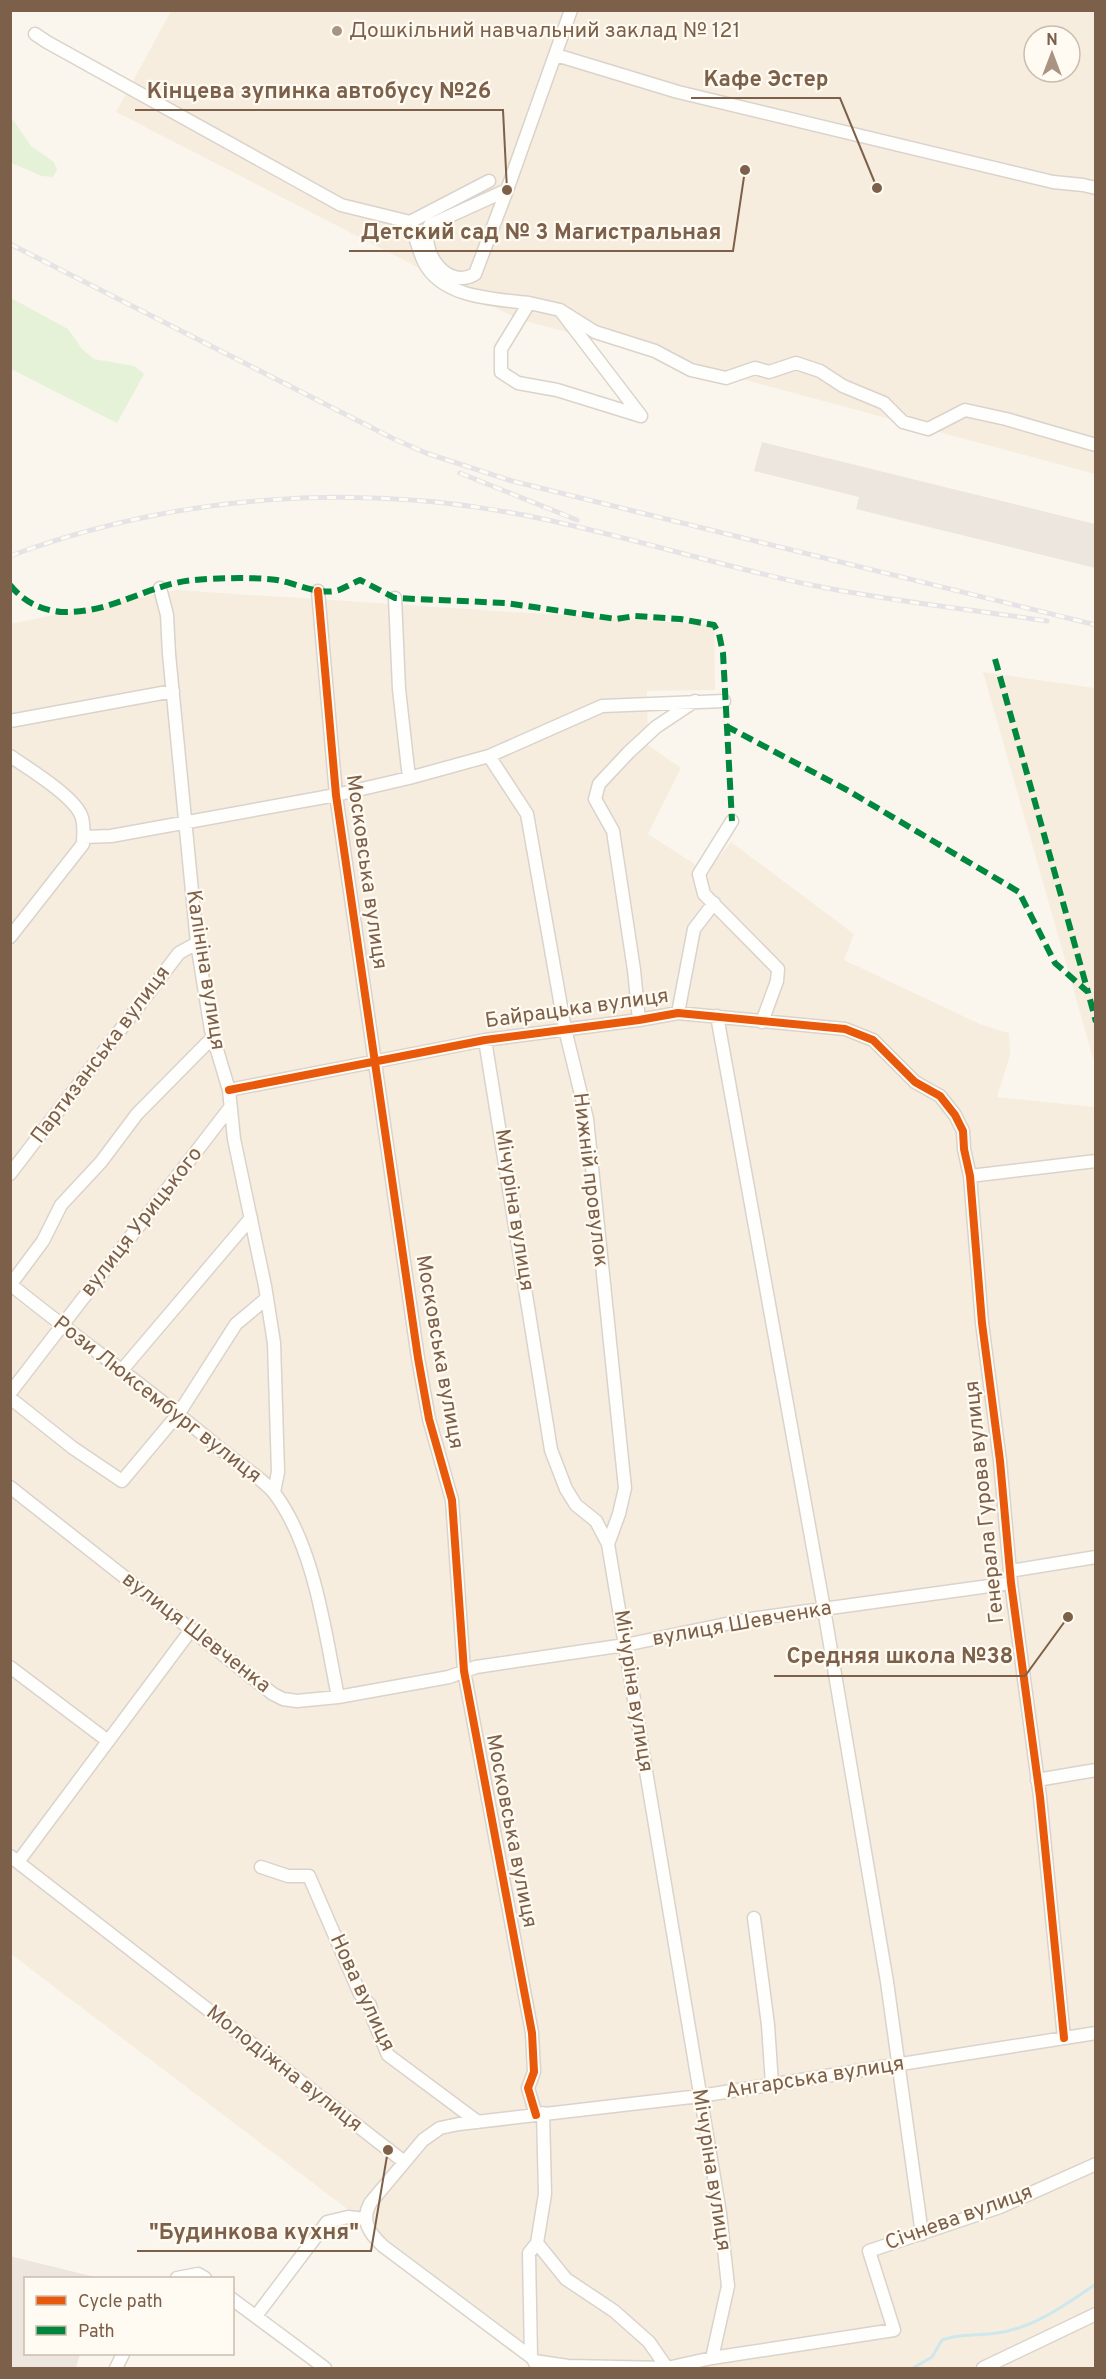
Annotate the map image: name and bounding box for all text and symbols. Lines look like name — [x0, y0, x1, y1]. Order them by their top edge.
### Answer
place label: Дошкільний навчальний заклад № 121 — [349, 18, 740, 45]
marker: Дошкільний навчальний заклад № 121 — [330, 24, 344, 38]
north arrow — [1022, 24, 1082, 84]
text: N — [1046, 31, 1058, 51]
callout: Кафе Эстер — [691, 58, 840, 98]
text: Кафе Эстер — [704, 67, 828, 94]
callout: Кінцева зупинка автобусу №26 — [135, 70, 503, 110]
text: Кінцева зупинка автобусу №26 — [147, 79, 491, 106]
callout: Детский сад № 3 Магистральная — [349, 211, 733, 251]
text: Детский сад № 3 Магистральная — [361, 220, 721, 247]
street label: Московська вулиця — [339, 773, 393, 971]
street label: Калініна вулиця — [179, 888, 231, 1052]
street label: Партизанська вулиця — [25, 961, 177, 1149]
street label: Байрацька вулиця — [483, 983, 671, 1035]
street label: Нижній провулок — [566, 1091, 614, 1269]
street label: Мічуріна вулиця — [488, 1127, 540, 1293]
street label: вулиця Урицького — [75, 1142, 209, 1302]
street label: Московська вулиця — [409, 1253, 469, 1451]
street label: Рози Люксембург вулиця — [47, 1310, 267, 1490]
street label: Генерала Гурова вулиця — [959, 1379, 1011, 1625]
street label: вулиця Шевченка — [116, 1566, 276, 1700]
street label: вулиця Шевченка — [650, 1595, 834, 1653]
street label: Мічуріна вулиця — [607, 1608, 659, 1774]
callout: Средняя школа №38 — [774, 1636, 1025, 1676]
text: Средняя школа №38 — [787, 1644, 1013, 1671]
street label: Московська вулиця — [479, 1732, 543, 1930]
street label: Нова вулиця — [323, 1930, 401, 2056]
street label: Молодіжна вулиця — [200, 1999, 368, 2139]
street label: Ангарська вулиця — [724, 2051, 906, 2105]
street label: Мічуріна вулиця — [685, 2087, 737, 2253]
street label: Січнева вулиця — [881, 2179, 1037, 2257]
callout: "Будинкова кухня" — [137, 2211, 371, 2251]
text: "Будинкова кухня" — [149, 2220, 359, 2247]
legend — [24, 2277, 234, 2355]
text: Cycle path — [78, 2291, 163, 2314]
text: Path — [78, 2321, 115, 2344]

